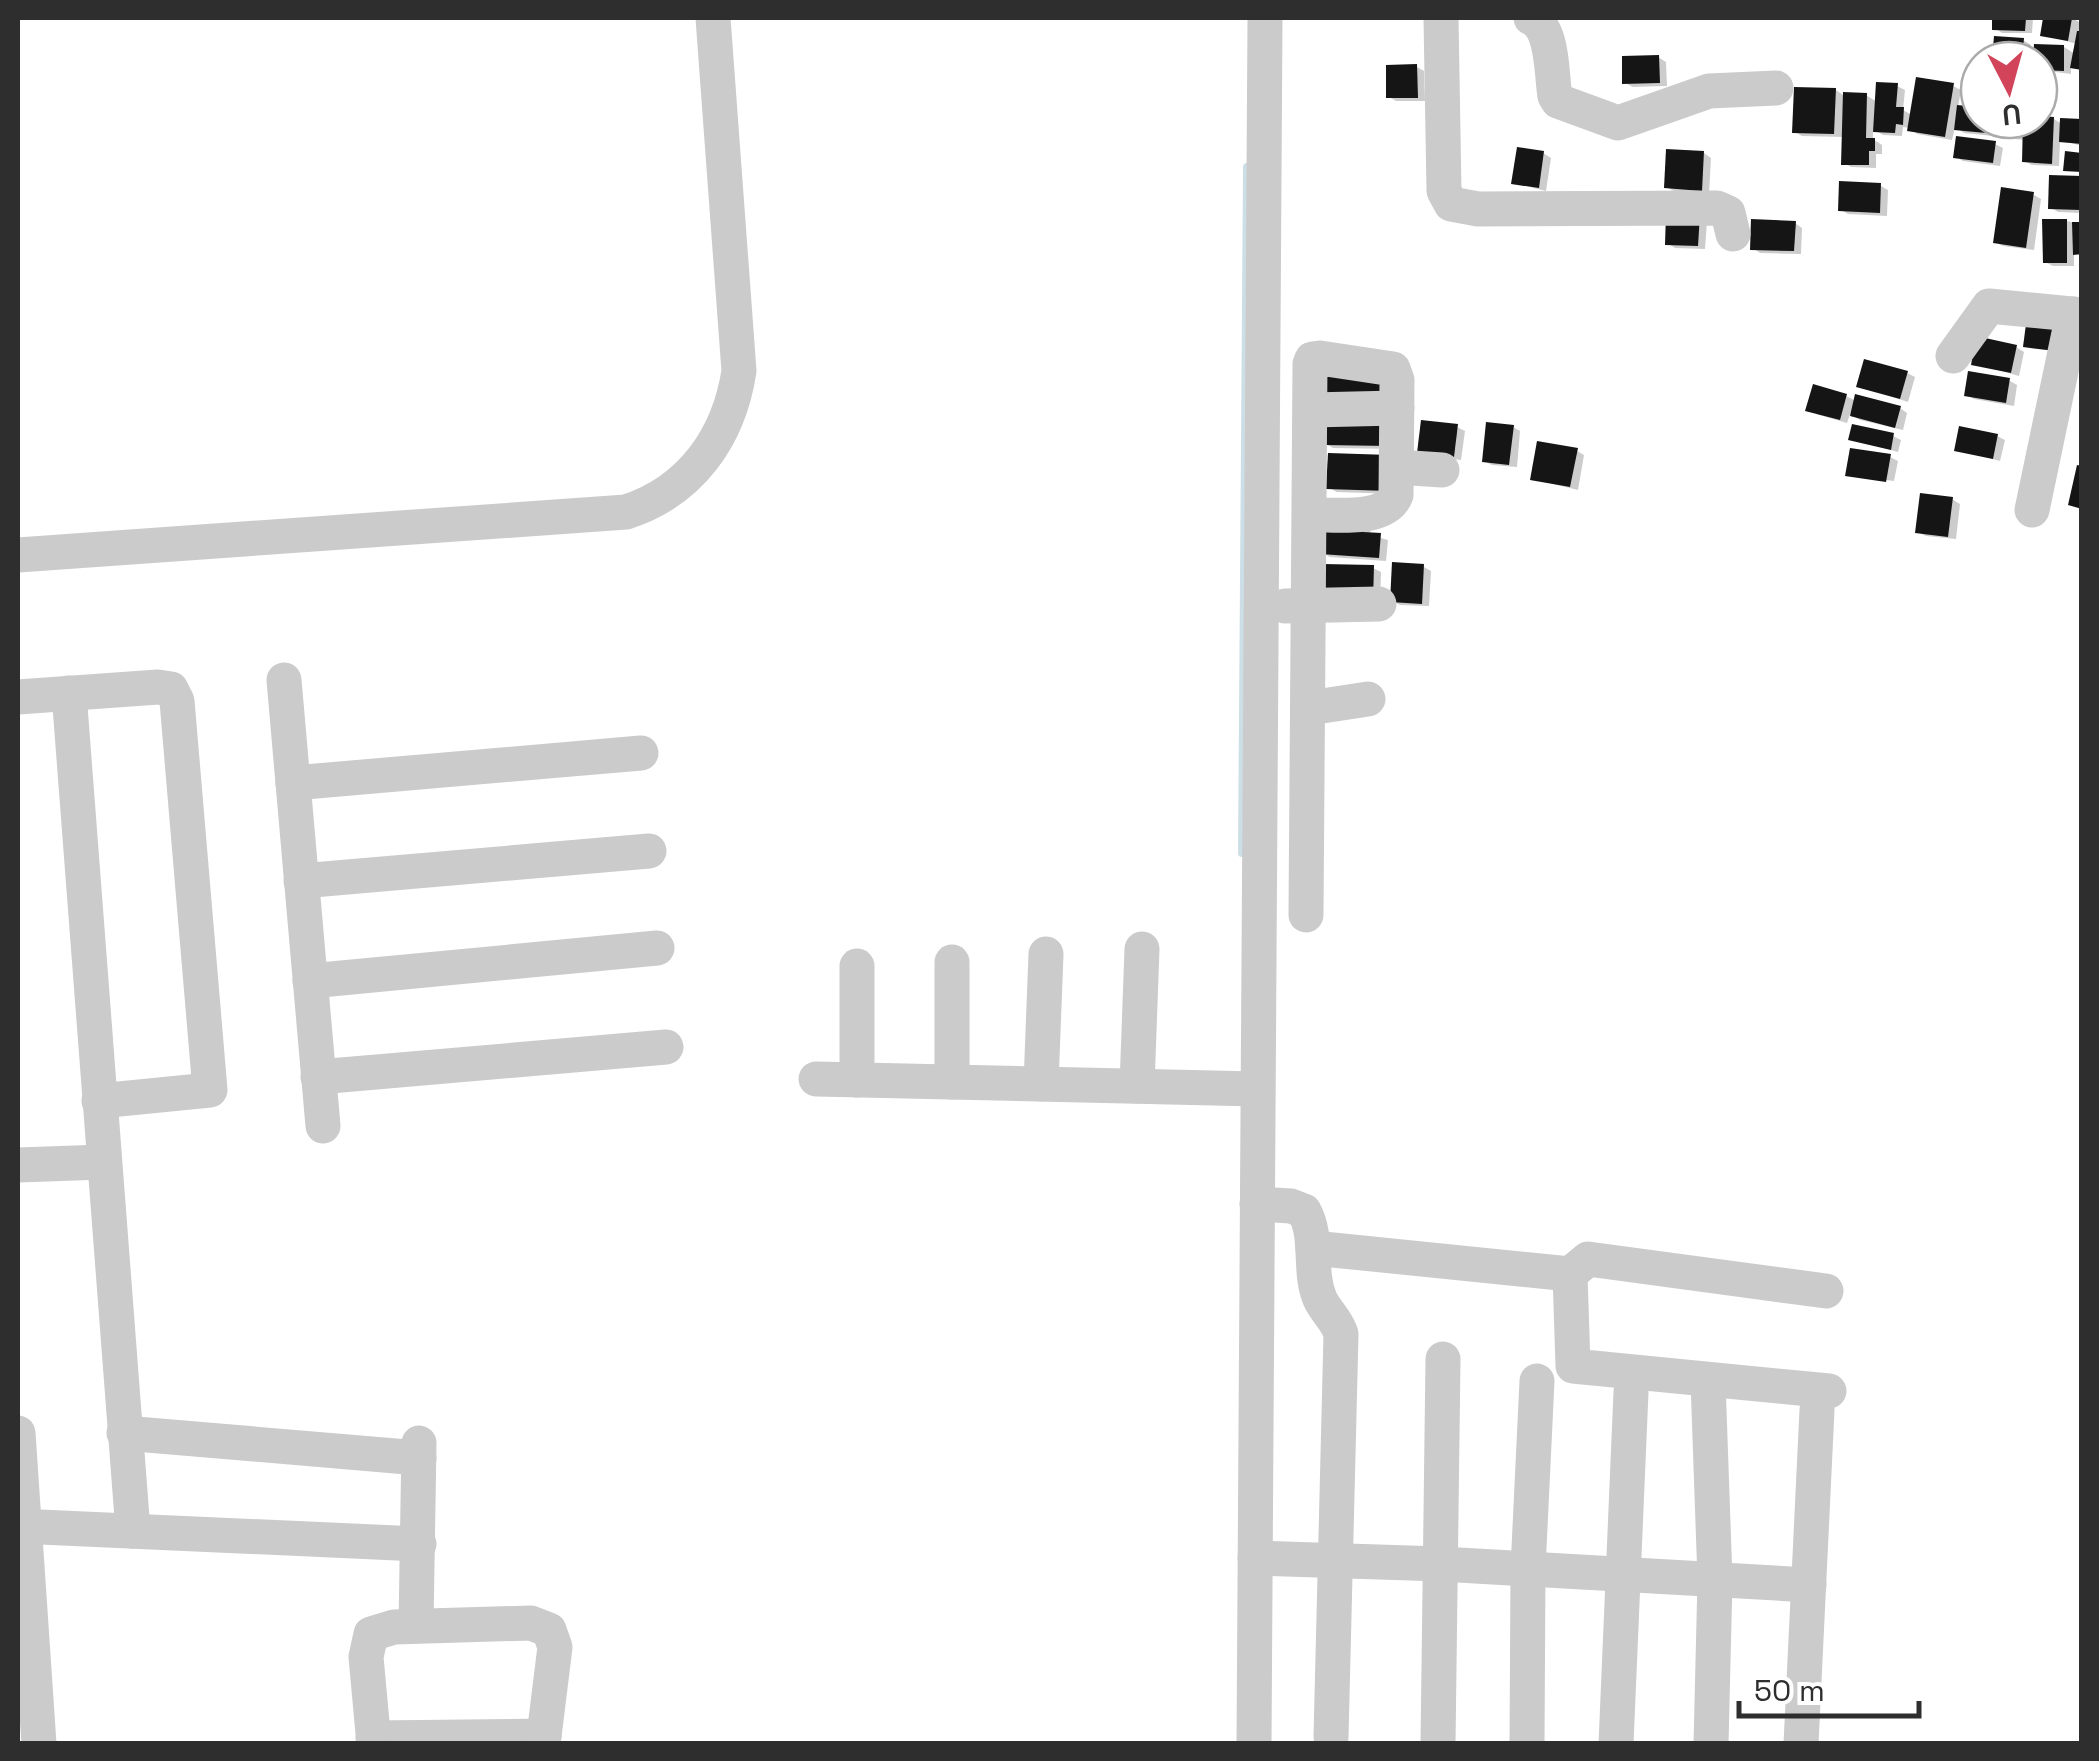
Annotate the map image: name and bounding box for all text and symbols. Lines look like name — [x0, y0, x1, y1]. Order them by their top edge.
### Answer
north arrow — [1959, 40, 2059, 140]
text: U — [2000, 96, 2023, 134]
scale bar — [1739, 1656, 1919, 1718]
text: 50 m — [1754, 1671, 1825, 1710]

